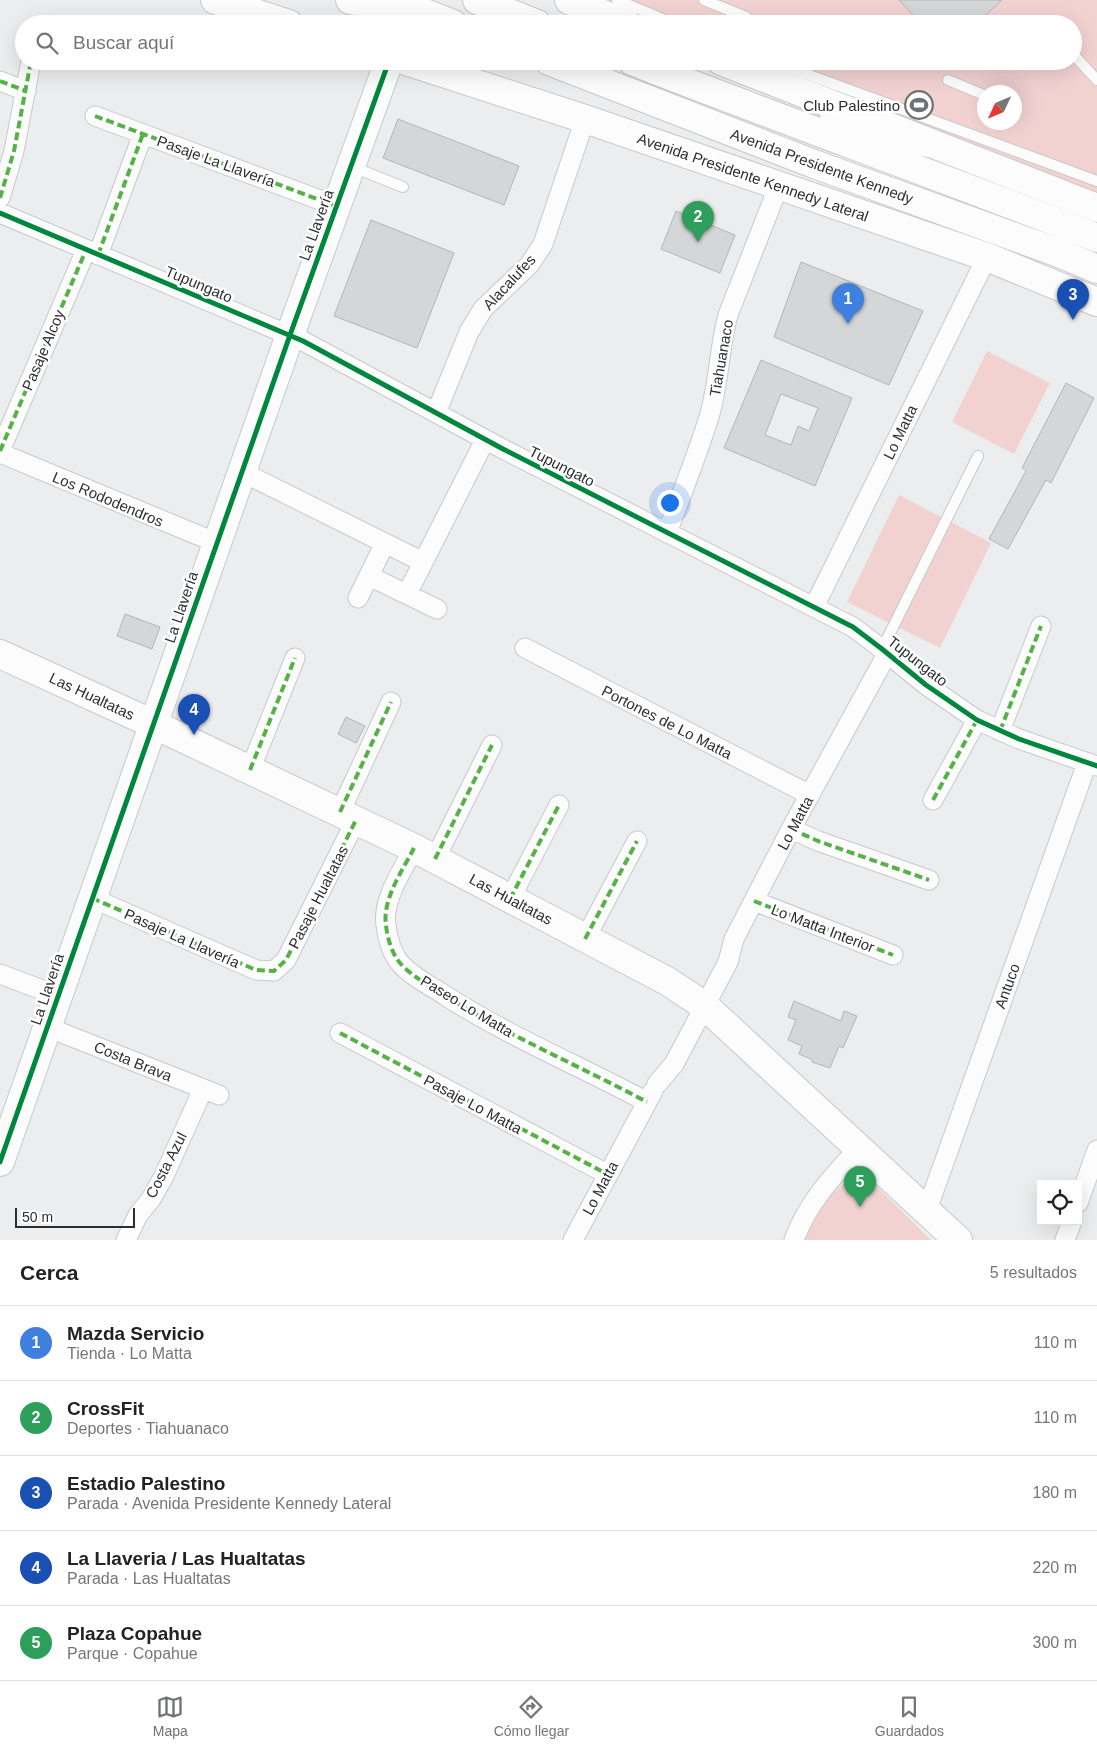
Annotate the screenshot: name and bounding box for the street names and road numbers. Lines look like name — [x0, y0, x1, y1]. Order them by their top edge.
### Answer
street label: Avenida Presidente Kennedy — [728, 125, 916, 207]
street label: Avenida Presidente Kennedy Lateral — [635, 129, 871, 225]
street label: Pasaje La Llavería — [155, 132, 278, 190]
street label: La Llavería — [295, 187, 337, 263]
street label: Alacalufes — [479, 251, 539, 313]
street label: Tupungato — [163, 262, 235, 306]
street label: Pasaje Alcoy — [18, 307, 68, 393]
street label: Tiahuanaco — [706, 318, 736, 398]
street label: Lo Matta — [880, 401, 921, 462]
street label: Tupungato — [526, 442, 598, 490]
street label: Los Rododendros — [50, 468, 166, 530]
street label: La Llavería — [161, 569, 201, 645]
street label: Tupungato — [885, 632, 951, 690]
street label: Las Hualtatas — [47, 669, 137, 723]
street label: Portones de Lo Matta — [599, 682, 735, 762]
street label: Lo Matta — [774, 793, 817, 853]
street label: Pasaje Hualtatas — [285, 843, 351, 951]
street label: Las Hualtatas — [467, 870, 555, 928]
street label: Lo Matta Interior — [769, 900, 877, 956]
street label: Pasaje La Llavería — [122, 905, 243, 971]
street label: La Llavería — [27, 951, 67, 1027]
street label: Antuco — [991, 961, 1023, 1011]
street label: Paseo Lo Matta — [418, 972, 517, 1041]
street label: Costa Brava — [92, 1038, 175, 1085]
street label: Pasaje Lo Matta — [421, 1071, 525, 1137]
street label: Costa Azul — [142, 1129, 190, 1201]
street label: Lo Matta — [579, 1158, 622, 1218]

